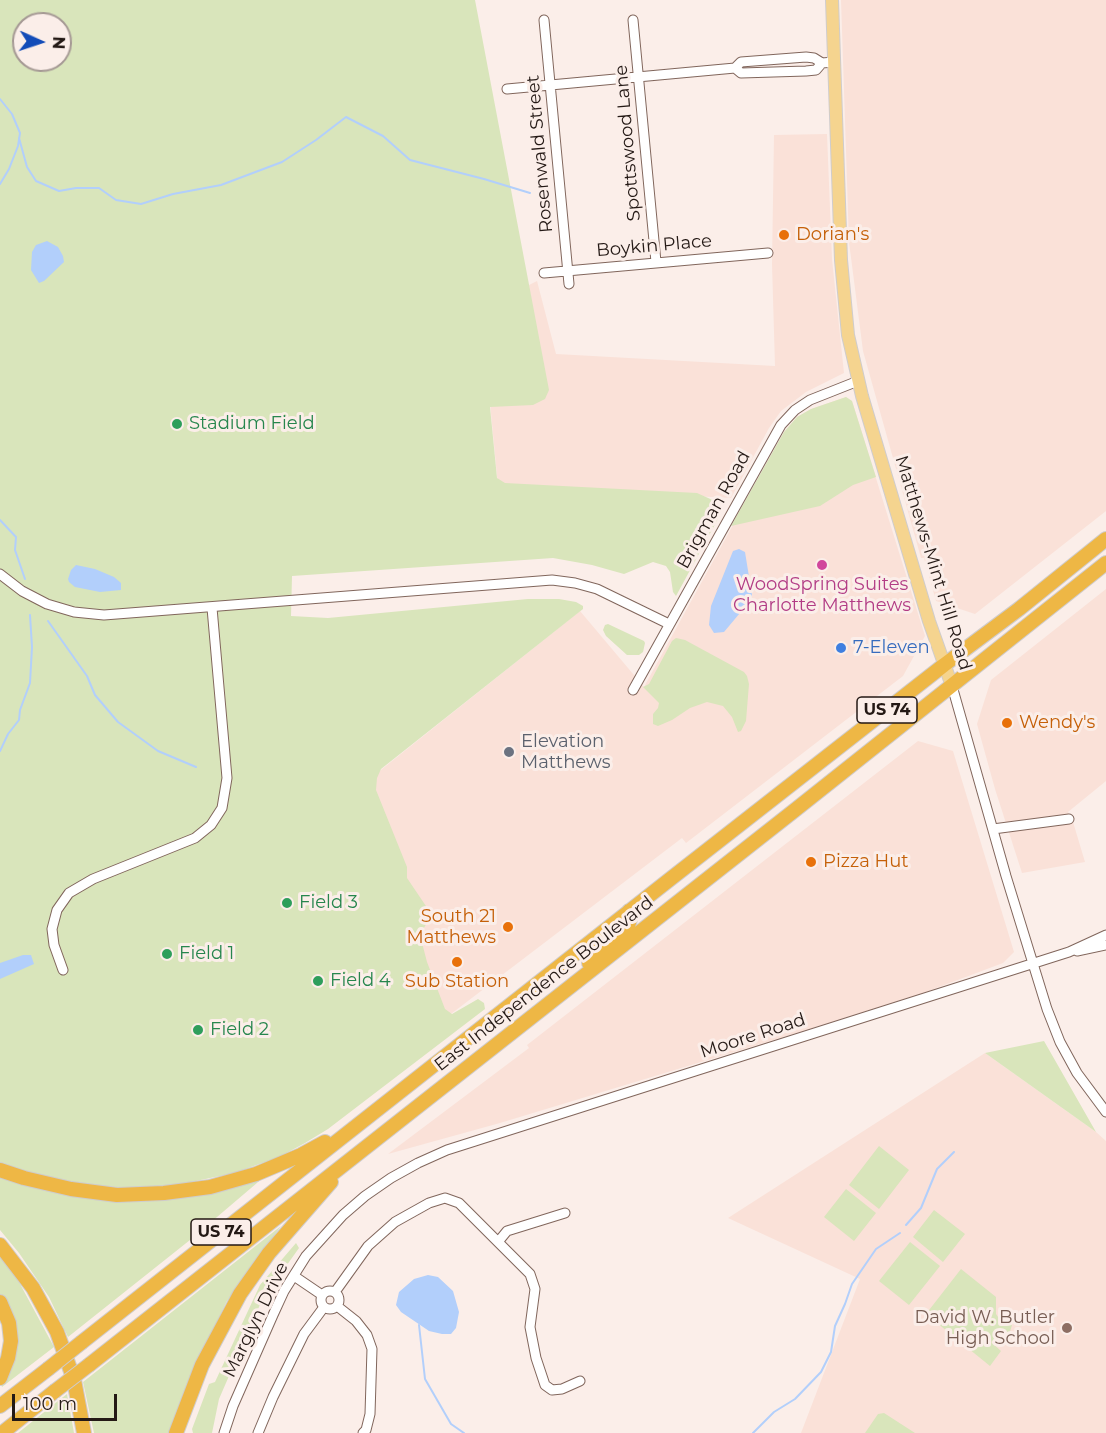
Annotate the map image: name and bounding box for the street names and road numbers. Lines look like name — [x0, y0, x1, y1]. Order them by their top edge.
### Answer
street label: Spottswood Lane — [610, 64, 646, 222]
street label: Rosenwald Street — [522, 74, 558, 234]
street label: Boykin Place — [595, 230, 713, 262]
street label: Brigman Road — [673, 447, 755, 573]
street label: Matthews-Mint Hill Road — [890, 453, 976, 673]
road number: US 74 — [857, 697, 917, 723]
street label: East Independence Boulevard — [430, 892, 658, 1076]
street label: Moore Road — [698, 1009, 808, 1063]
road number: US 74 — [191, 1219, 251, 1245]
street label: Marglyn Drive — [219, 1259, 293, 1381]

